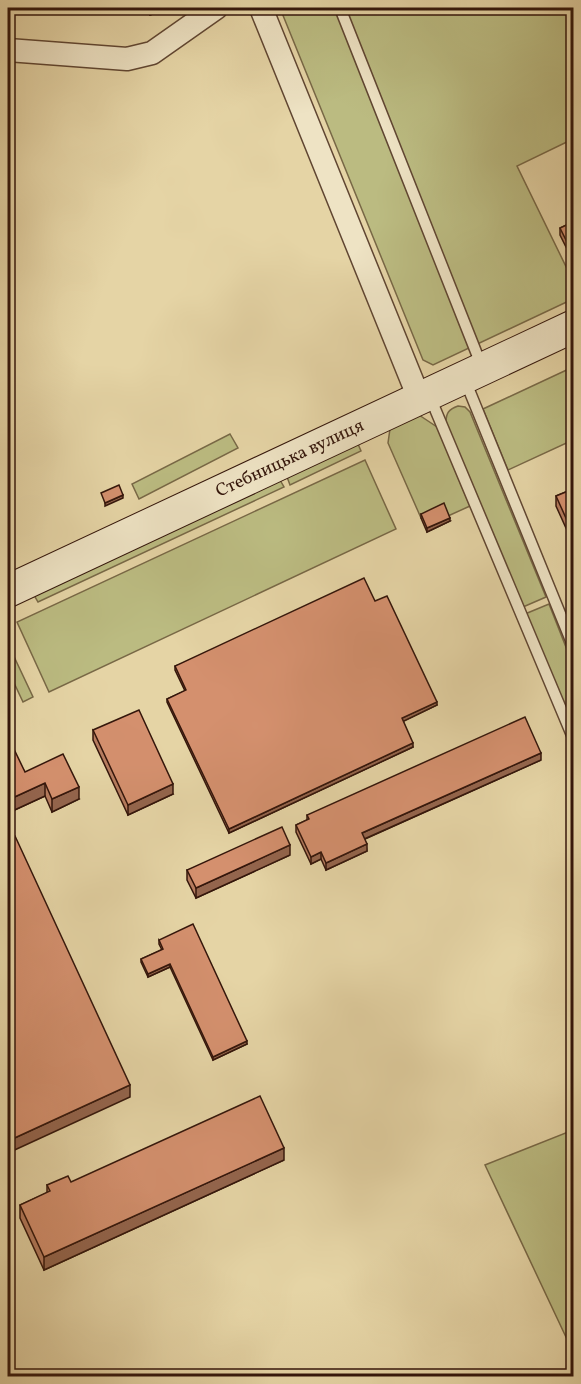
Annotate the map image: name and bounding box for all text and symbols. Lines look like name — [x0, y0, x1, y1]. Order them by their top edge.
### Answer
street label: Стебницька вулиця — [212, 414, 368, 504]

